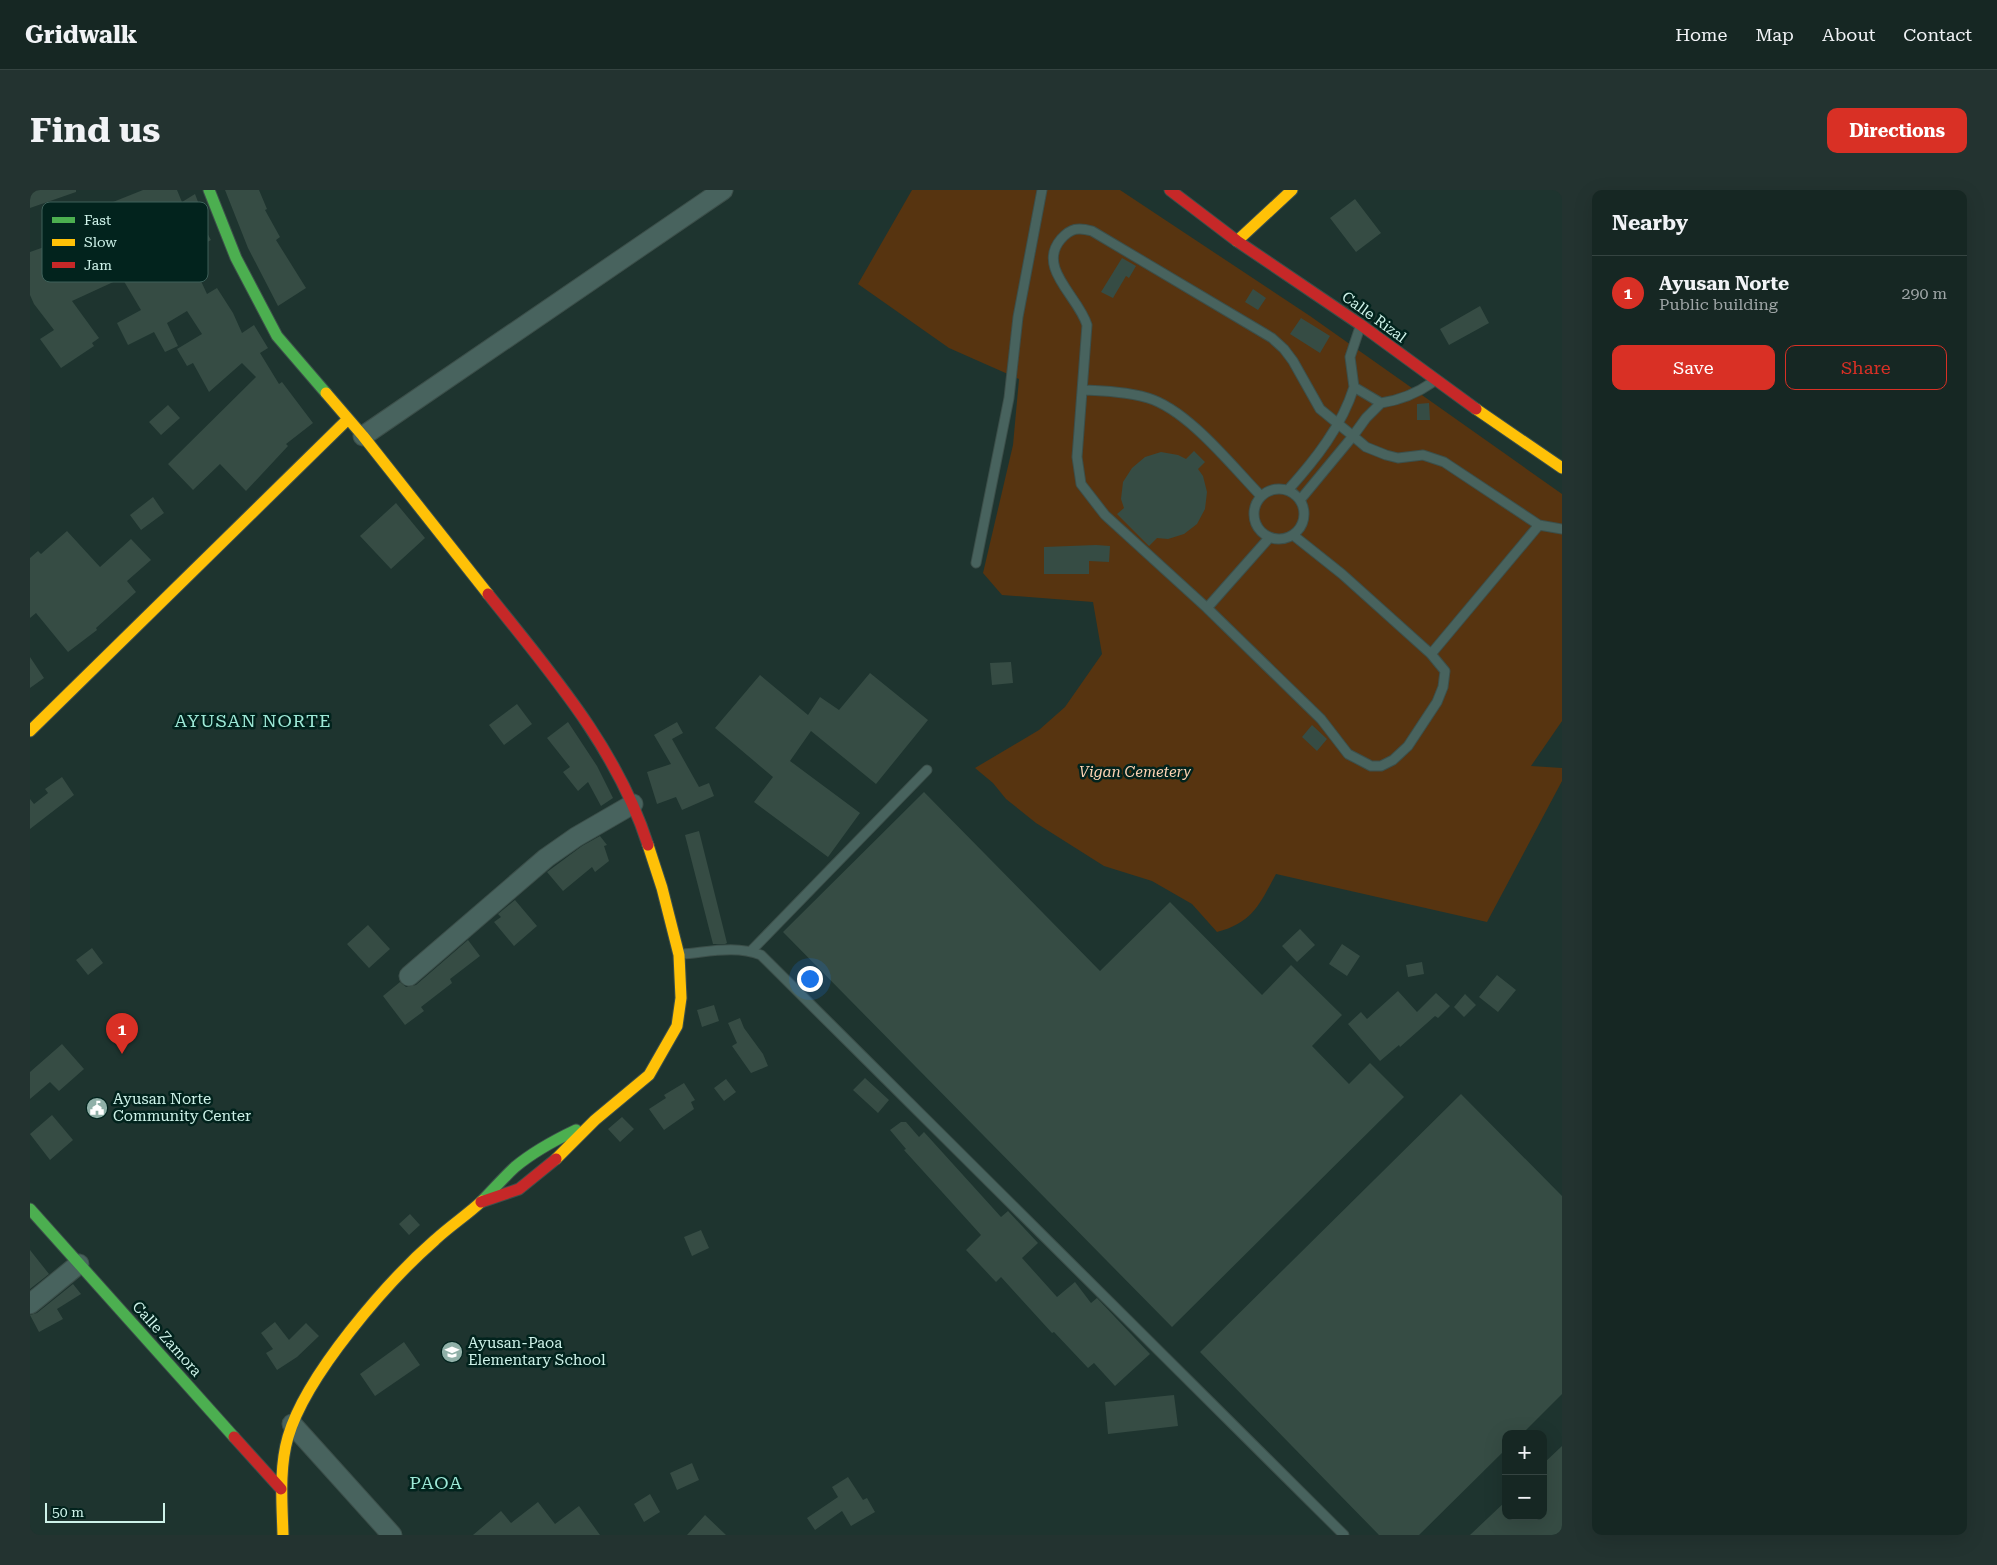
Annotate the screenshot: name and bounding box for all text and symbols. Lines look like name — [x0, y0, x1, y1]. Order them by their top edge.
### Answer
text: Gridwalk — [25, 21, 137, 49]
text: Home — [1675, 24, 1727, 45]
text: Map — [1755, 24, 1794, 45]
text: About — [1822, 24, 1875, 45]
text: Contact — [1903, 24, 1972, 45]
button: Directions — [1827, 108, 1967, 153]
text: Find us — [30, 110, 160, 151]
legend — [42, 202, 208, 282]
text: Nearby — [1612, 211, 1688, 235]
text: Fast — [84, 212, 111, 228]
text: Slow — [84, 234, 117, 250]
text: Jam — [84, 257, 112, 273]
text: Ayusan Norte — [1659, 272, 1789, 295]
text: 1 — [1624, 284, 1632, 303]
text: 290 m — [1901, 284, 1947, 303]
street label: Calle Rizal — [1338, 288, 1410, 347]
text: Public building — [1659, 295, 1778, 314]
button: Save — [1612, 345, 1775, 390]
button: Share — [1785, 345, 1947, 390]
district label: AYUSAN NORTE — [174, 710, 332, 731]
park label: Vigan Cemetery — [1079, 763, 1191, 781]
your location — [797, 966, 823, 992]
pin: 1 — [106, 1013, 138, 1054]
place label: Ayusan Norte Community Center — [113, 1090, 251, 1125]
public building icon: Ayusan Norte Community Center — [85, 1096, 109, 1120]
street label: Calle Zamora — [129, 1298, 205, 1380]
place label: Ayusan-Paoa Elementary School — [468, 1334, 606, 1369]
school or university icon: Ayusan-Paoa Elementary School — [440, 1340, 464, 1364]
map controls — [1502, 1430, 1547, 1520]
button: + — [1502, 1430, 1547, 1475]
district label: PAOA — [409, 1472, 463, 1493]
button: − — [1502, 1475, 1547, 1520]
scale bar — [45, 1500, 165, 1523]
text: 50 m — [52, 1504, 84, 1520]

